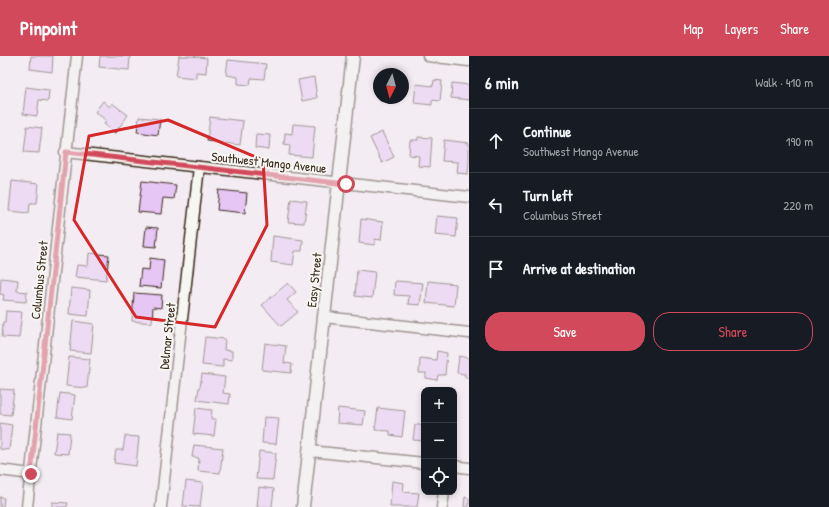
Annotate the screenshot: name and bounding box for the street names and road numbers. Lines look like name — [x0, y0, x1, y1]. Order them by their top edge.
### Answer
street label: Southwest Mango Avenue — [211, 147, 327, 177]
street label: Columbus Street — [26, 239, 52, 320]
street label: Easy Street — [302, 251, 326, 308]
street label: Delmar Street — [155, 301, 180, 370]

